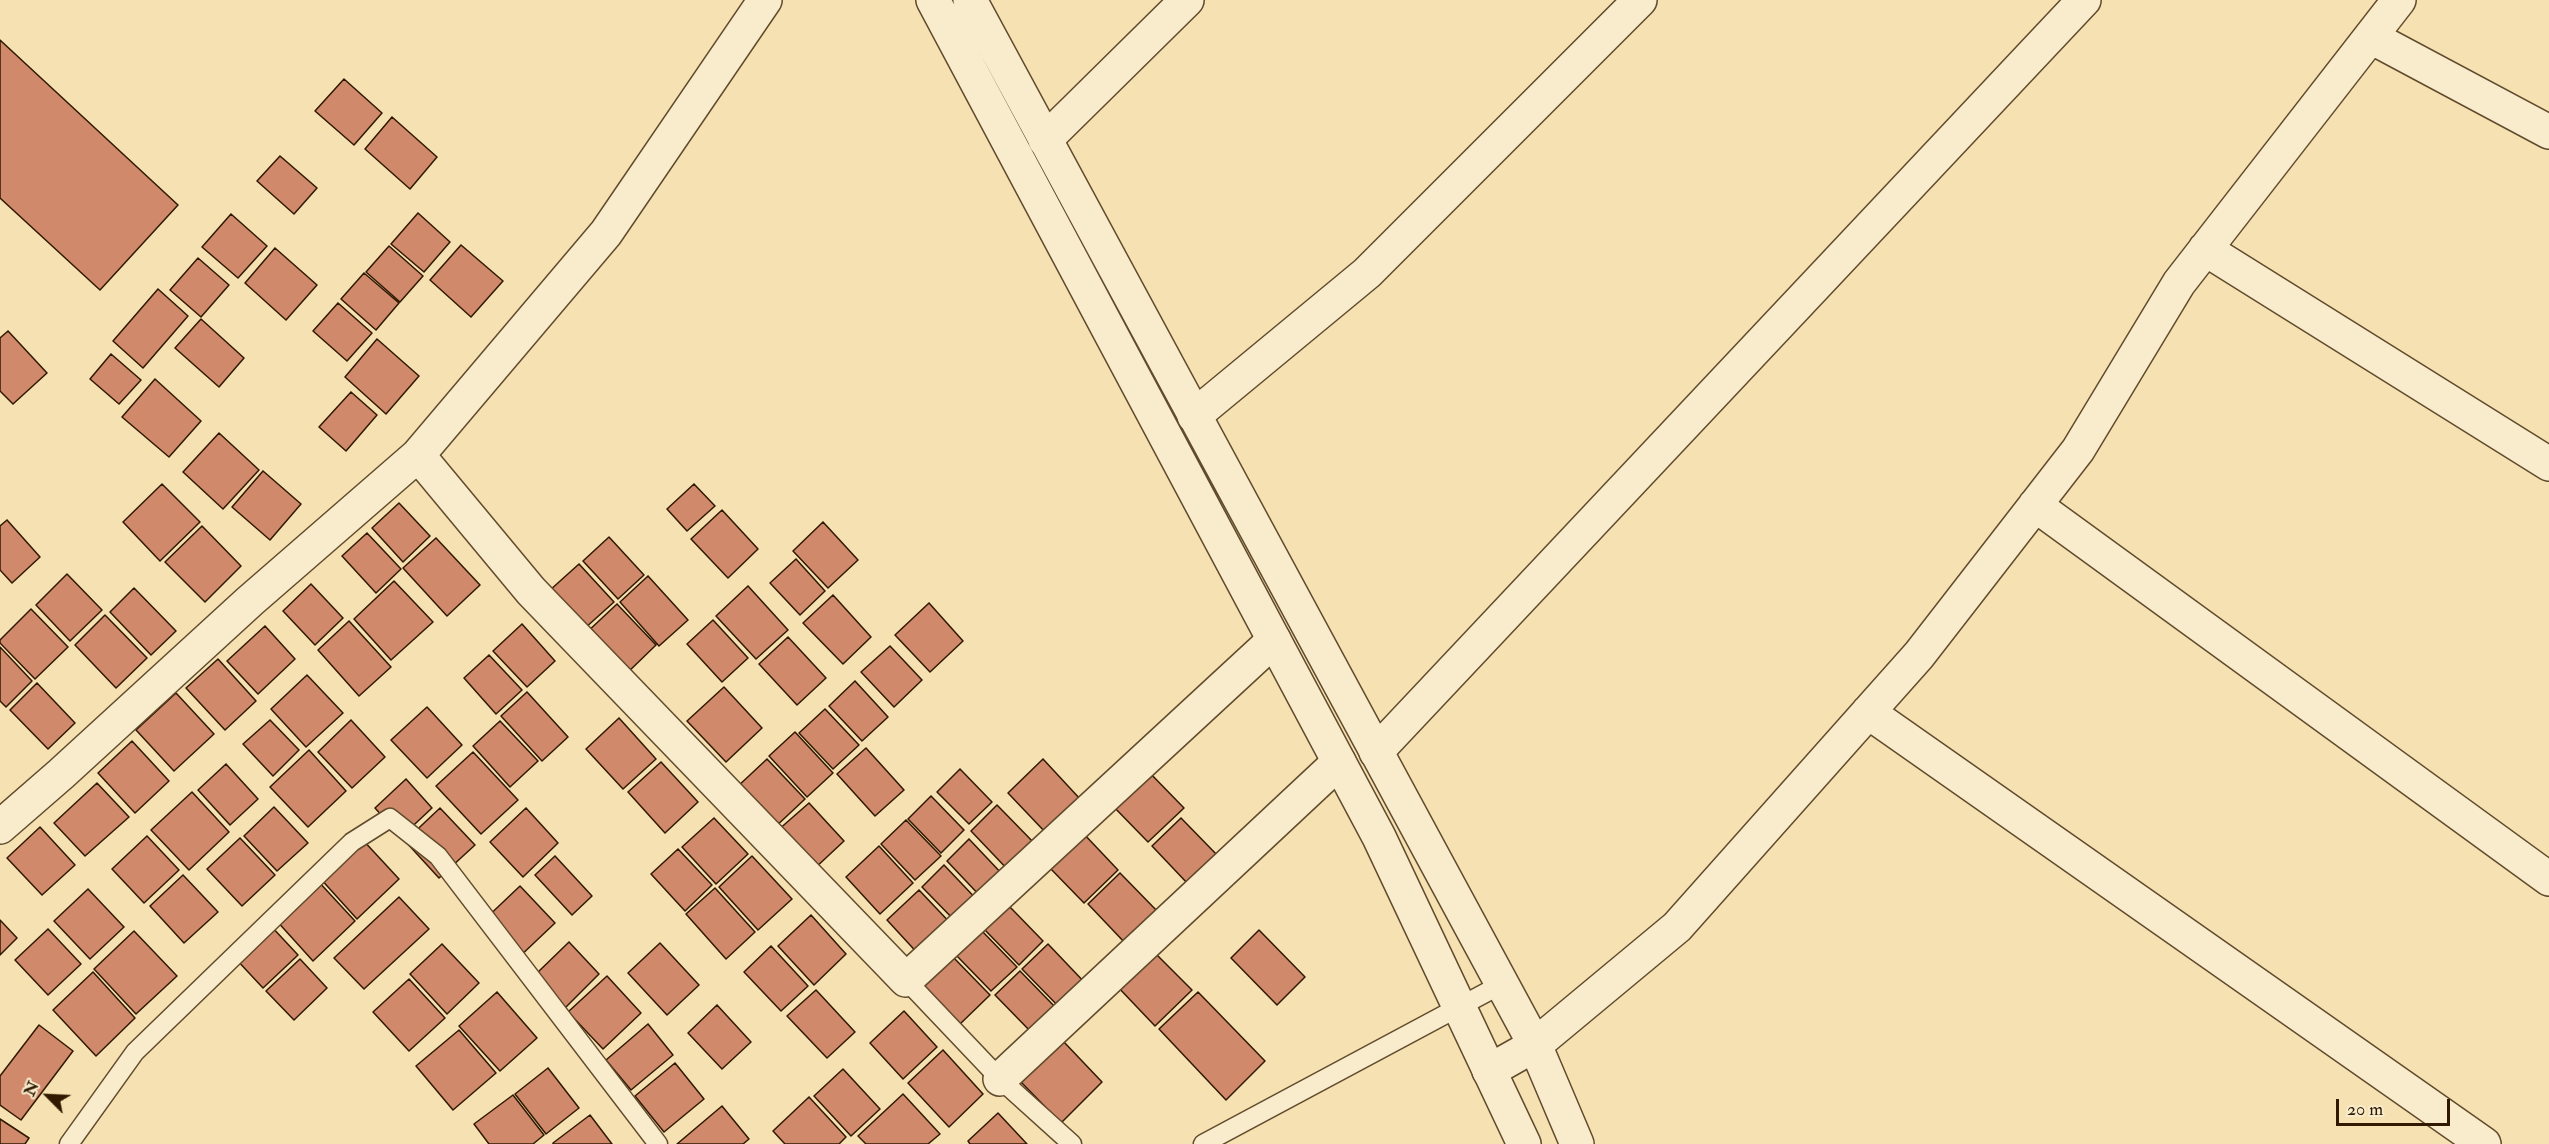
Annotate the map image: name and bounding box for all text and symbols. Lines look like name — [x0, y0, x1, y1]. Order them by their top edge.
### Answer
north arrow — [18, 1066, 78, 1126]
text: N — [20, 1078, 44, 1099]
scale bar — [2339, 1087, 2453, 1125]
text: 20 m — [2347, 1098, 2383, 1121]

